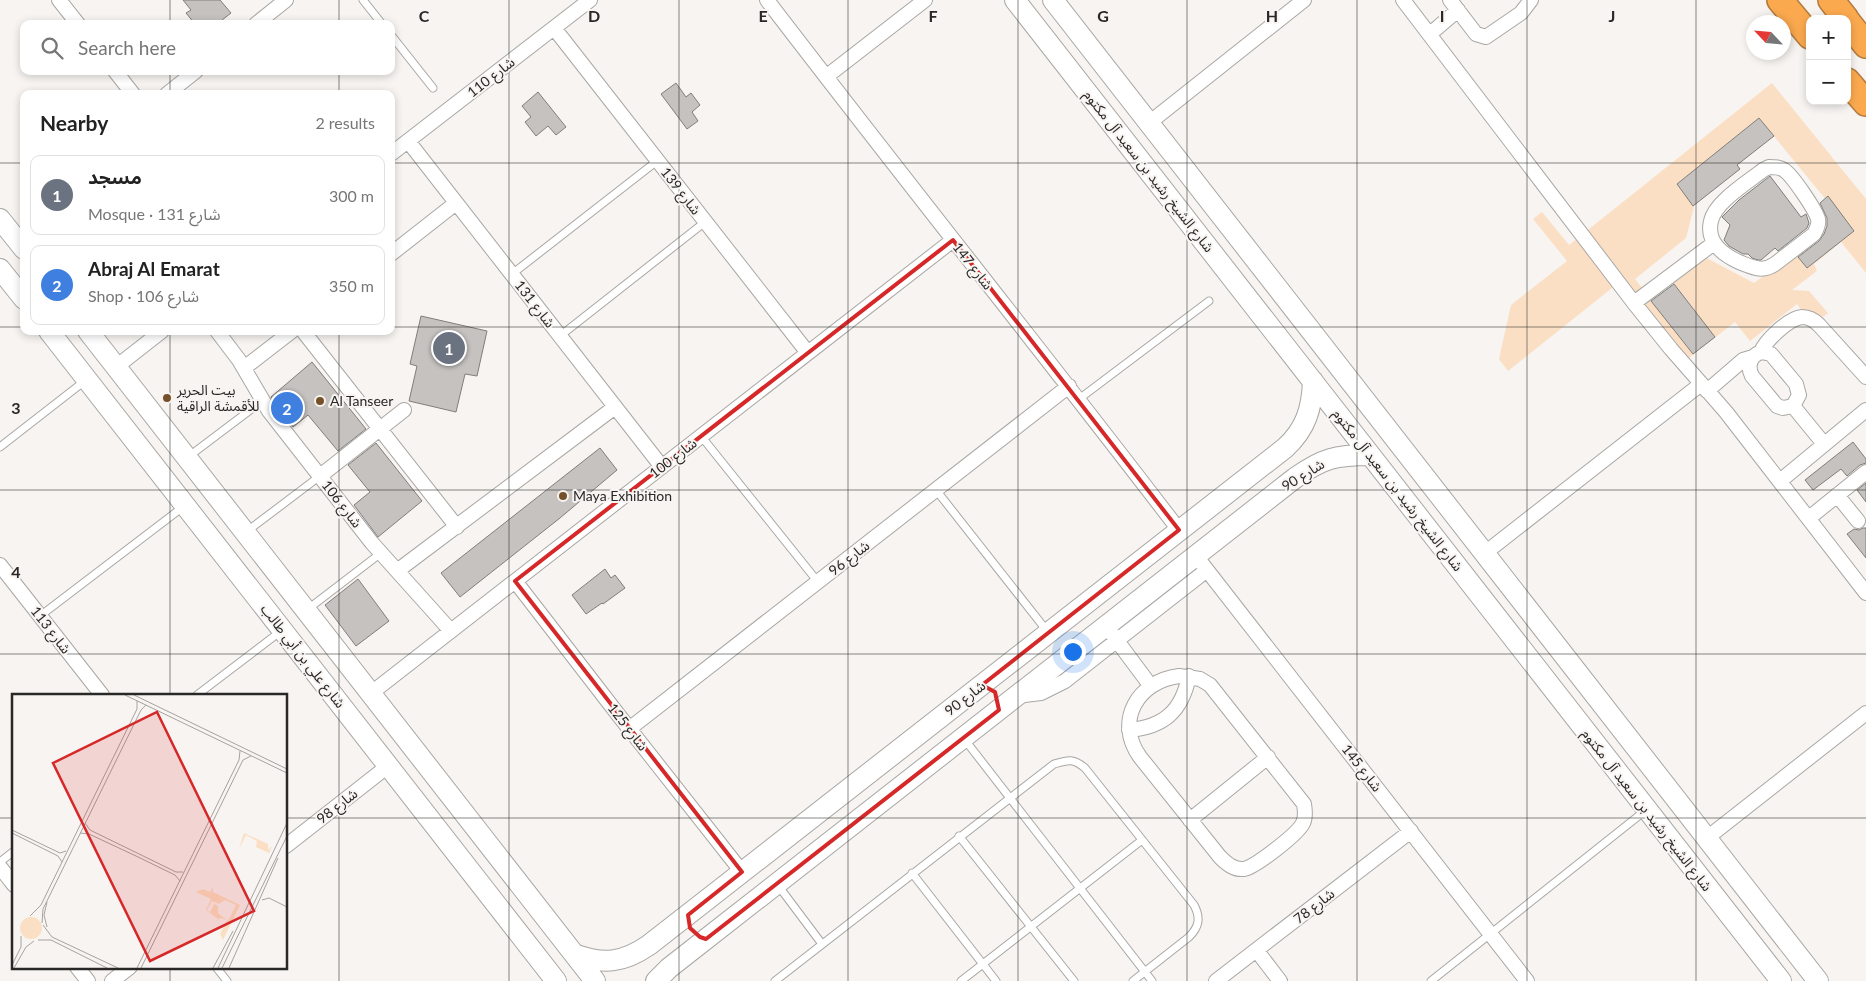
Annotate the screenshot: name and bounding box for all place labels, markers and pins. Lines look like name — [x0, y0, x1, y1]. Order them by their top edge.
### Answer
pin: 1 — [433, 329, 465, 367]
place label: بيت الحرير للأقمشة الراقية — [176, 381, 259, 415]
pin: 2 — [271, 389, 303, 427]
marker: بيت الحرير للأقمشة الراقية — [161, 392, 173, 404]
place label: Al Tanseer — [330, 392, 393, 409]
marker: Al Tanseer — [314, 395, 326, 407]
place label: Maya Exhibition — [573, 487, 672, 504]
marker: Maya Exhibition — [557, 490, 569, 502]

